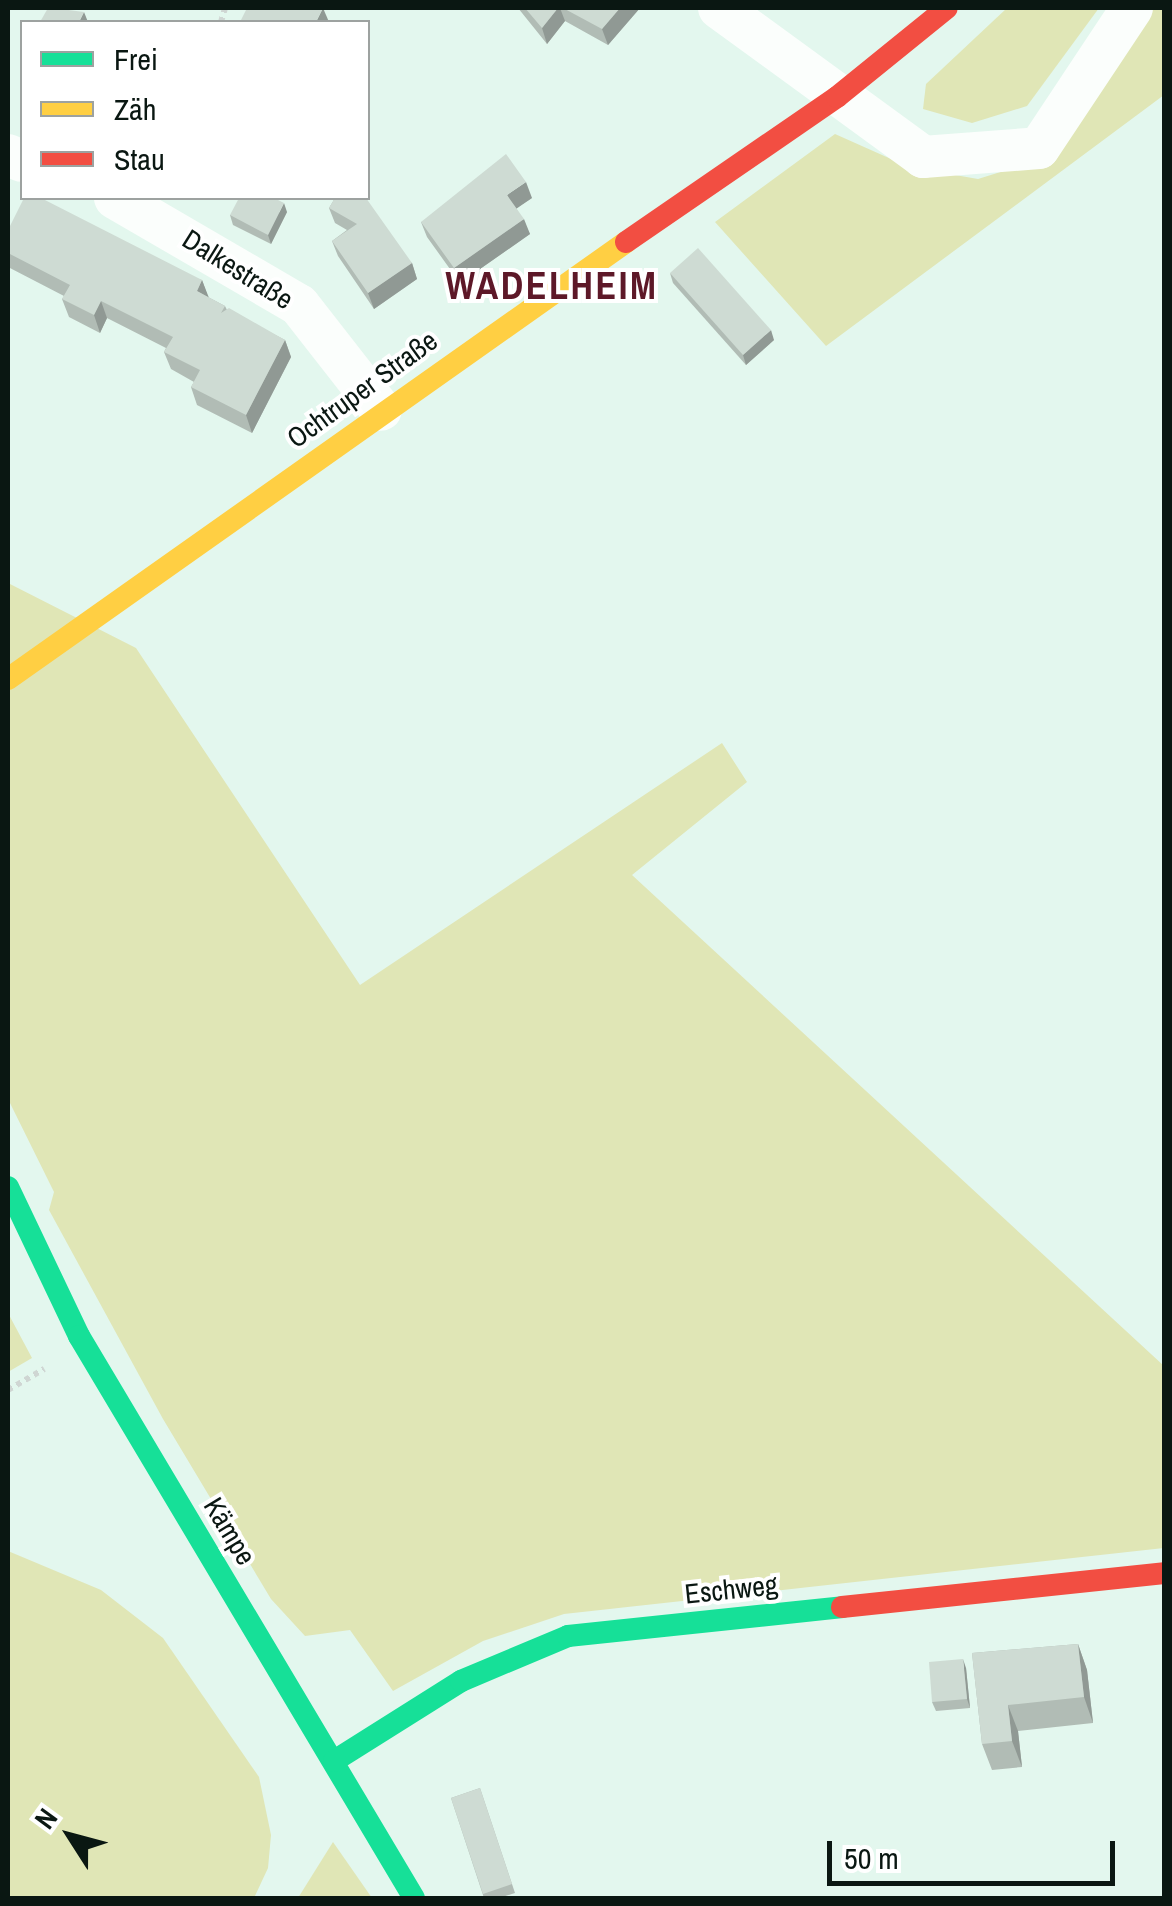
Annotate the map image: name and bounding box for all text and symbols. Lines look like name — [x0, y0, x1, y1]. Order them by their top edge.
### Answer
legend — [20, 20, 370, 200]
text: Frei — [114, 39, 158, 79]
text: Zäh — [114, 89, 156, 129]
text: Stau — [114, 139, 165, 179]
street label: Dalkestraße — [177, 222, 299, 316]
district label: WADELHEIM — [446, 263, 658, 309]
street label: Ochtruper Straße — [280, 323, 444, 455]
street label: Kämpe — [197, 1491, 263, 1571]
street label: Eschweg — [683, 1567, 779, 1611]
north arrow — [20, 1786, 120, 1886]
text: N — [25, 1800, 66, 1836]
scale bar — [832, 1821, 1120, 1883]
text: 50 m — [844, 1838, 899, 1878]

